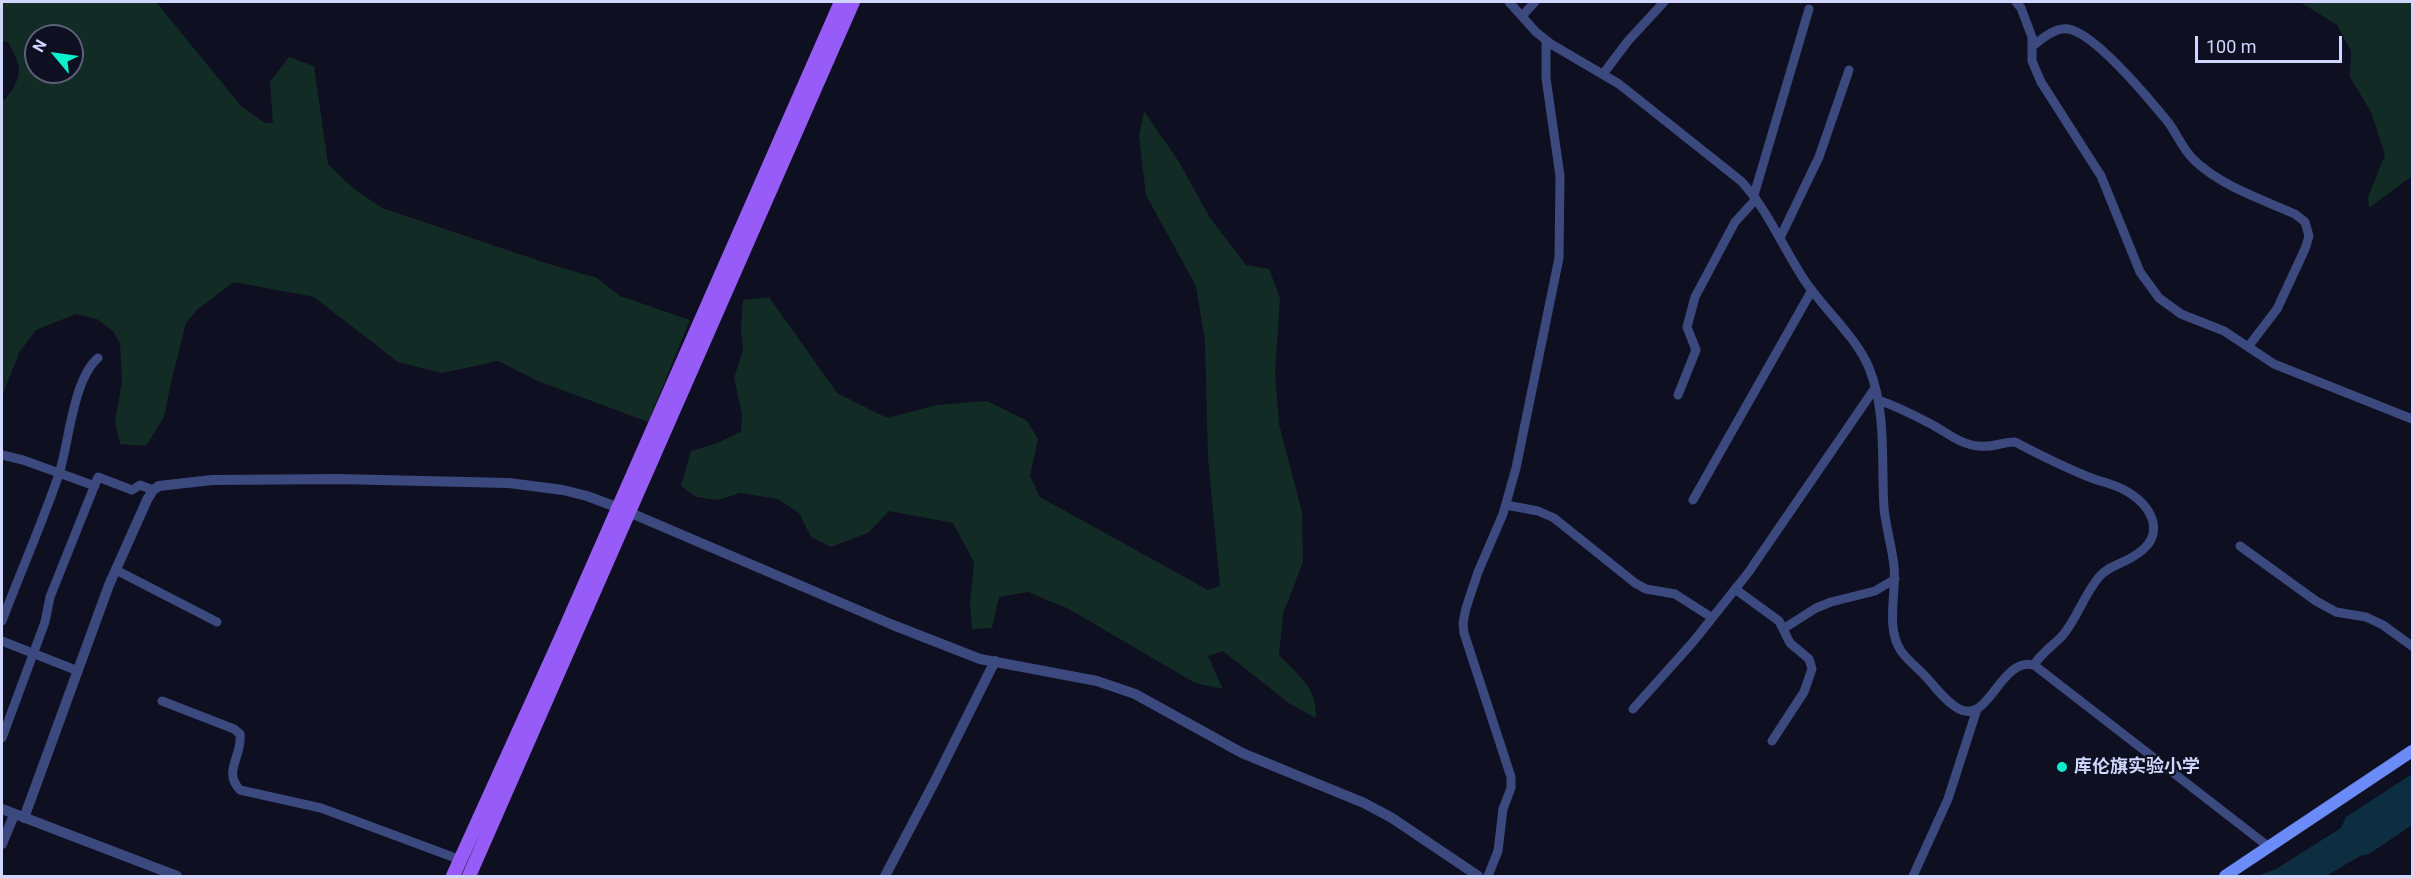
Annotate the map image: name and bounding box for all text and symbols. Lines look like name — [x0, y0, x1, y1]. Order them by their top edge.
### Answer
north arrow — [24, 24, 84, 84]
scale bar — [2198, 24, 2345, 62]
text: N — [29, 36, 51, 56]
text: 100 m — [2206, 36, 2257, 57]
place label: 库伦旗实验小学 — [2074, 756, 2200, 778]
marker: 库伦旗实验小学 — [2055, 760, 2069, 774]

